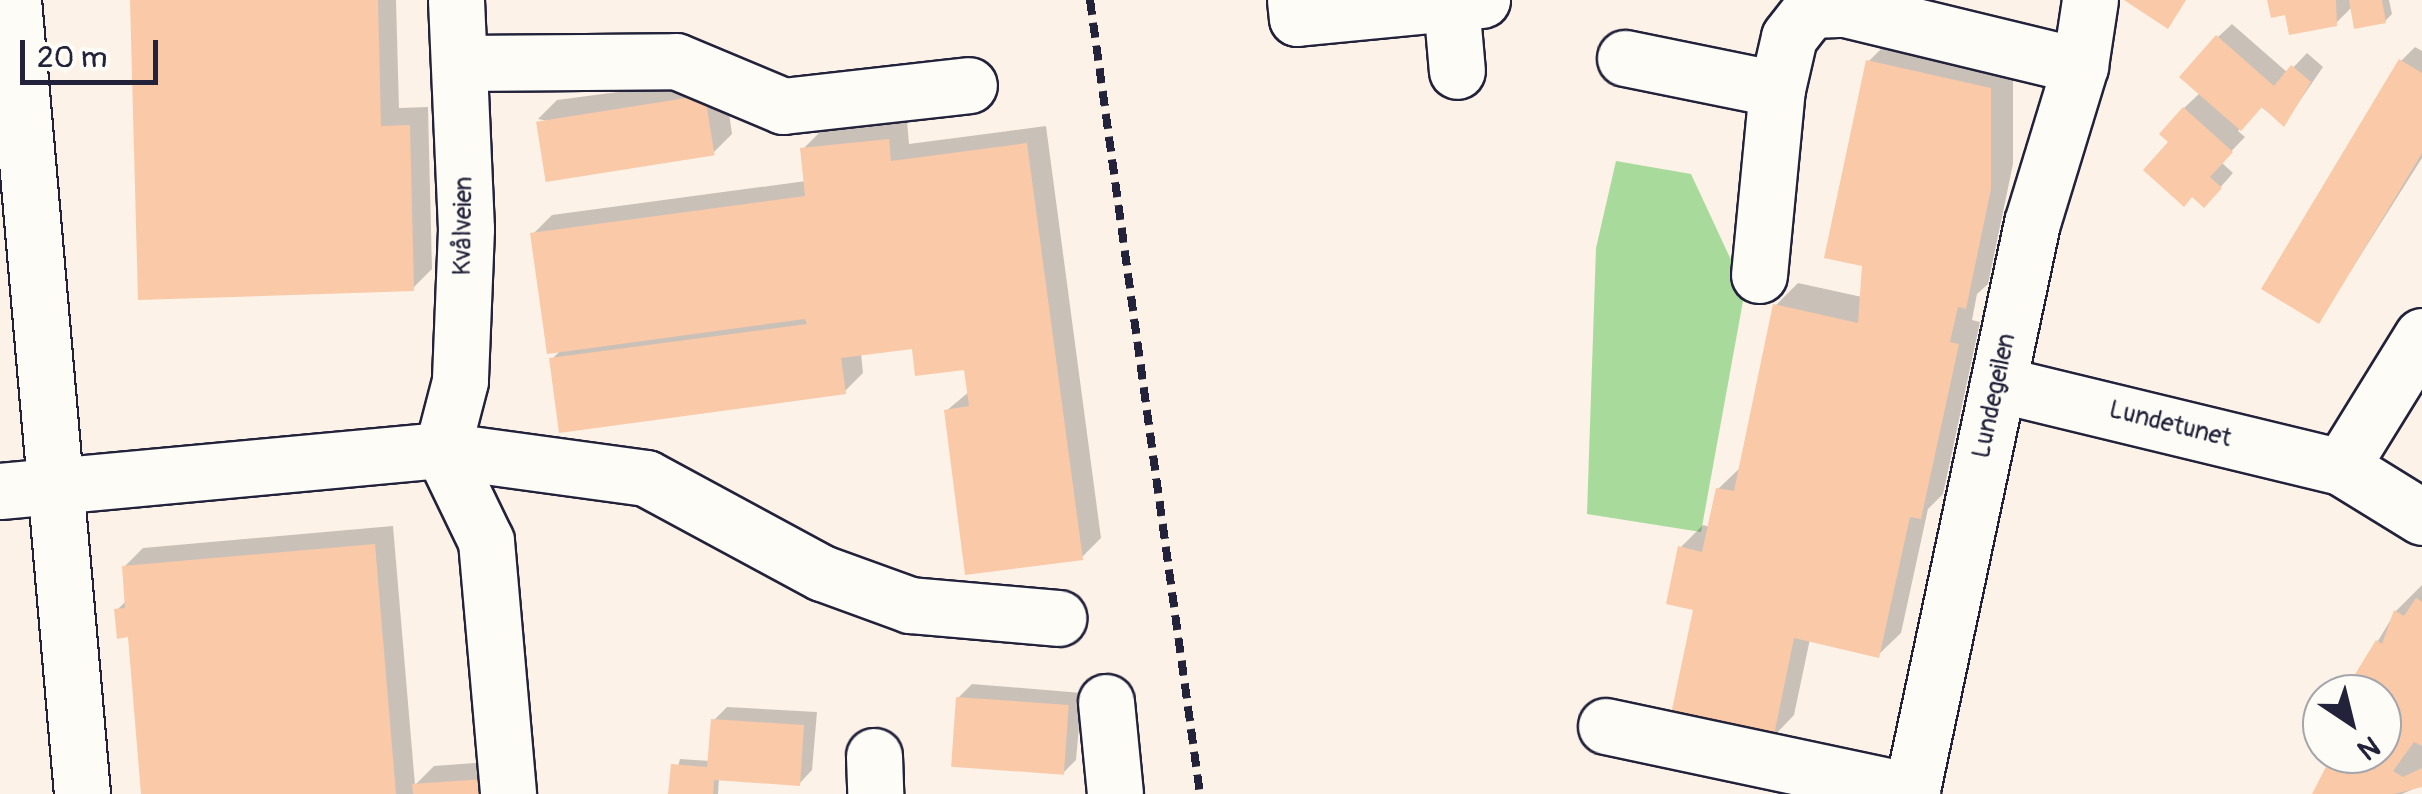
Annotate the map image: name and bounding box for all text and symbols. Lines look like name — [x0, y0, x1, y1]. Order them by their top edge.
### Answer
scale bar — [25, 20, 162, 82]
text: 20 m — [37, 39, 107, 76]
street label: Kvålveien — [448, 176, 480, 276]
street label: Lundegeilen — [1967, 331, 2023, 461]
street label: Lundetunet — [2106, 395, 2234, 455]
north arrow — [2302, 674, 2402, 774]
text: N — [2351, 728, 2386, 767]

